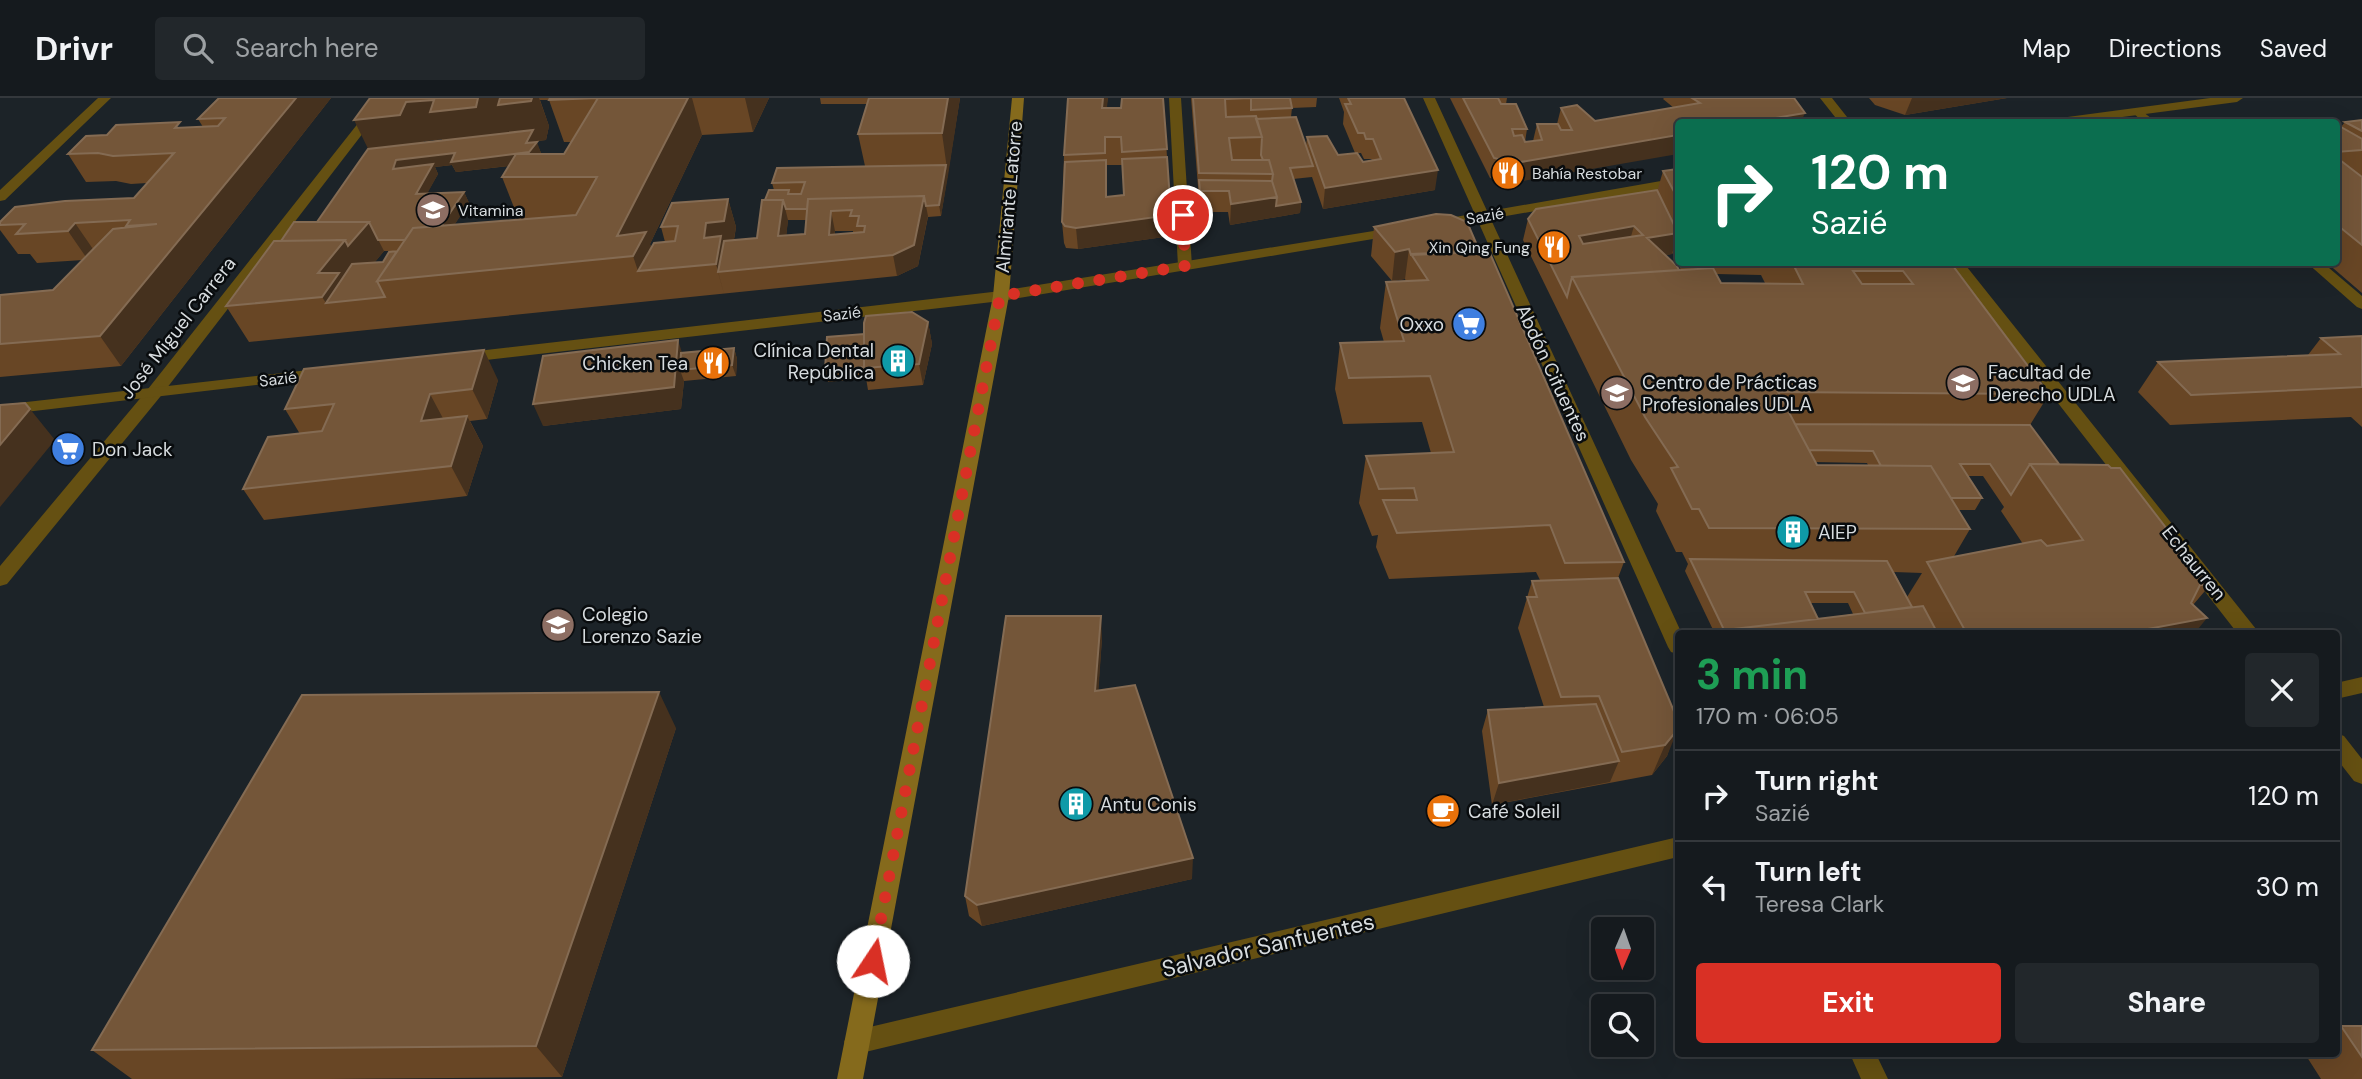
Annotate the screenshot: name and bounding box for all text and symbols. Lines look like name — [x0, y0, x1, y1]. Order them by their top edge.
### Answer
search box — [155, 17, 645, 80]
text: Drivr — [35, 27, 113, 70]
icon: search — [179, 29, 217, 67]
text: Search here — [235, 31, 378, 65]
text: Map — [2023, 33, 2071, 64]
text: Directions — [2109, 33, 2222, 64]
text: Saved — [2260, 33, 2327, 64]
street label: Almirante Latorre — [990, 120, 1028, 274]
text: 120 m — [1811, 140, 1949, 204]
icon: right — [1696, 147, 1787, 238]
restaurant icon: Bahía Restobar — [1489, 154, 1527, 192]
place label: Bahía Restobar — [1532, 163, 1642, 184]
pin — [1153, 185, 1213, 245]
school or university icon: Vitamina — [414, 191, 452, 229]
icon: arrive — [1164, 196, 1202, 234]
place label: Vitamina — [458, 200, 524, 221]
street label: Sazié — [1464, 202, 1506, 230]
text: Sazié — [1811, 202, 1887, 244]
restaurant icon: Xin Qing Fung — [1535, 228, 1573, 266]
place label: Xin Qing Fung — [1429, 237, 1530, 258]
street label: José Miguel Carrera — [115, 252, 241, 404]
street label: Abdón Cifuentes — [1510, 300, 1596, 446]
street label: Sazié — [822, 301, 862, 327]
supermarket icon: Oxxo — [1450, 305, 1488, 343]
place label: Oxxo — [1400, 312, 1444, 337]
place label: Clínica Dental República — [753, 338, 874, 385]
building icon: Clínica Dental República — [879, 342, 917, 380]
restaurant icon: Chicken Tea — [694, 344, 732, 382]
place label: Chicken Tea — [582, 351, 688, 376]
place label: Facultad de Derecho UDLA — [1988, 360, 2116, 407]
school or university icon: Facultad de Derecho UDLA — [1944, 364, 1982, 402]
street label: Sazié — [258, 366, 298, 392]
place label: Centro de Prácticas Profesionales UDLA — [1642, 370, 1817, 417]
school or university icon: Centro de Prácticas Profesionales UDLA — [1598, 374, 1636, 412]
supermarket icon: Don Jack — [49, 430, 87, 468]
place label: Don Jack — [92, 437, 173, 462]
building icon: AIEP — [1774, 513, 1812, 551]
place label: AIEP — [1818, 520, 1857, 545]
street label: Echaurren — [2156, 520, 2232, 606]
place label: Colegio Lorenzo Sazie — [582, 602, 702, 649]
school or university icon: Colegio Lorenzo Sazie — [539, 606, 577, 644]
text: 3 min — [1696, 647, 1808, 702]
button: close — [2245, 653, 2319, 727]
text: 170 m · 06:05 — [1696, 701, 1839, 731]
text: Turn right — [1755, 764, 1879, 798]
icon: right — [1696, 777, 1734, 815]
text: 120 m — [2248, 779, 2319, 813]
building icon: Antu Conis — [1057, 785, 1095, 823]
place label: Antu Conis — [1100, 792, 1197, 817]
cafe icon: Café Soleil — [1424, 792, 1462, 830]
text: Sazié — [1755, 798, 1810, 828]
place label: Café Soleil — [1468, 799, 1560, 824]
text: Turn left — [1755, 855, 1862, 889]
icon: left — [1696, 868, 1734, 906]
text: 30 m — [2256, 870, 2319, 904]
text: Teresa Clark — [1755, 889, 1884, 919]
street label: Salvador Sanfuentes — [1159, 906, 1377, 984]
north arrow — [1591, 917, 1654, 980]
map controls — [1591, 917, 1654, 1057]
position arrow — [836, 924, 910, 998]
button: Exit — [1696, 963, 2001, 1043]
button: Share — [2015, 963, 2319, 1043]
button: search — [1591, 994, 1654, 1057]

